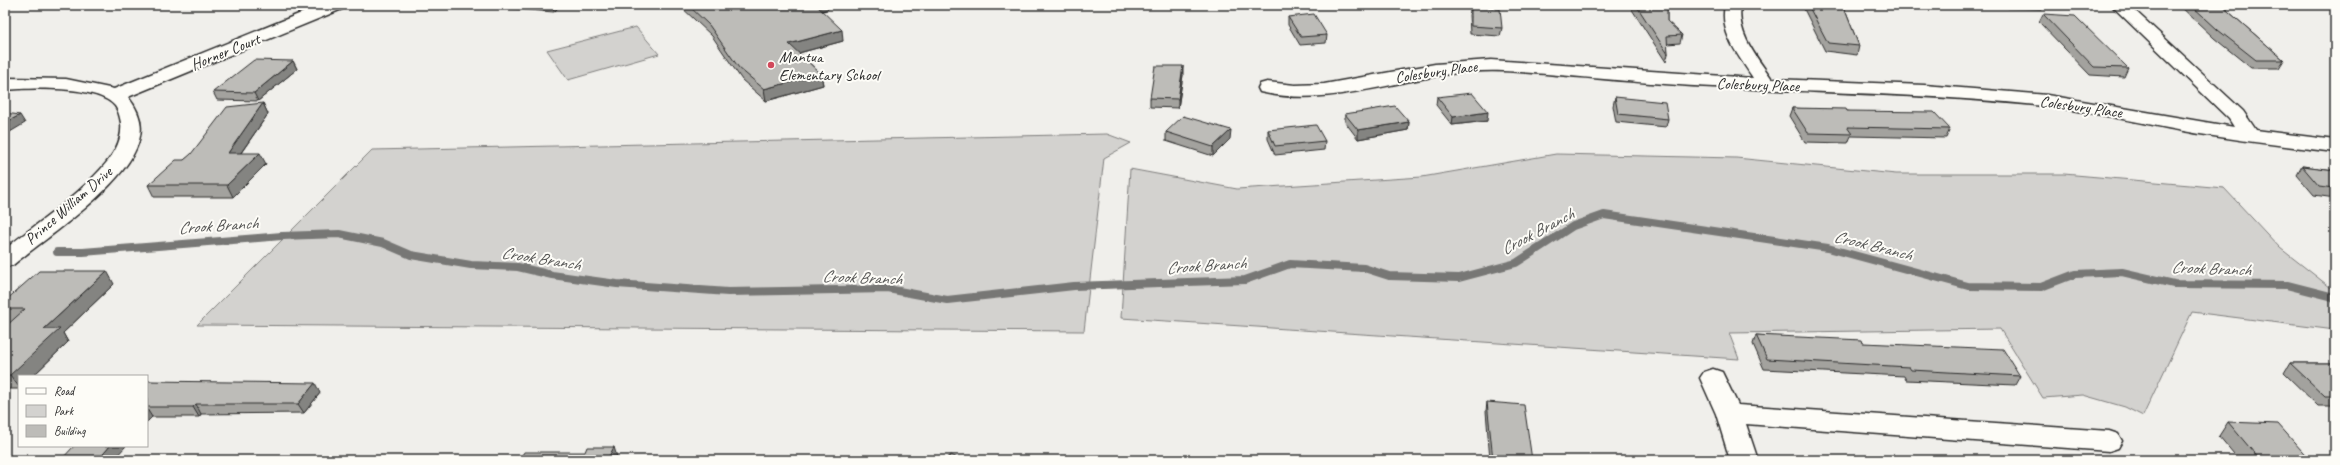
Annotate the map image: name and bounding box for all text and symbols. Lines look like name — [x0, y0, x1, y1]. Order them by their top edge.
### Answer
street label: Horner Court — [188, 28, 264, 75]
place label: Mantua Elementary School — [779, 47, 882, 85]
street label: Colesbury Place — [1394, 56, 1480, 88]
marker: Mantua Elementary School — [766, 60, 776, 70]
street label: Colesbury Place — [1716, 74, 1801, 96]
street label: Colesbury Place — [2039, 91, 2125, 123]
street label: Prince William Drive — [21, 161, 118, 249]
water label: Crook Branch — [1497, 203, 1578, 259]
water label: Crook Branch — [178, 212, 260, 239]
water label: Crook Branch — [1832, 226, 1915, 266]
water label: Crook Branch — [500, 242, 583, 275]
water label: Crook Branch — [1166, 252, 1248, 279]
water label: Crook Branch — [2171, 257, 2252, 280]
water label: Crook Branch — [822, 266, 903, 289]
legend — [18, 375, 148, 447]
text: Road — [54, 383, 76, 399]
text: Park — [54, 403, 75, 419]
text: Building — [54, 423, 86, 439]

